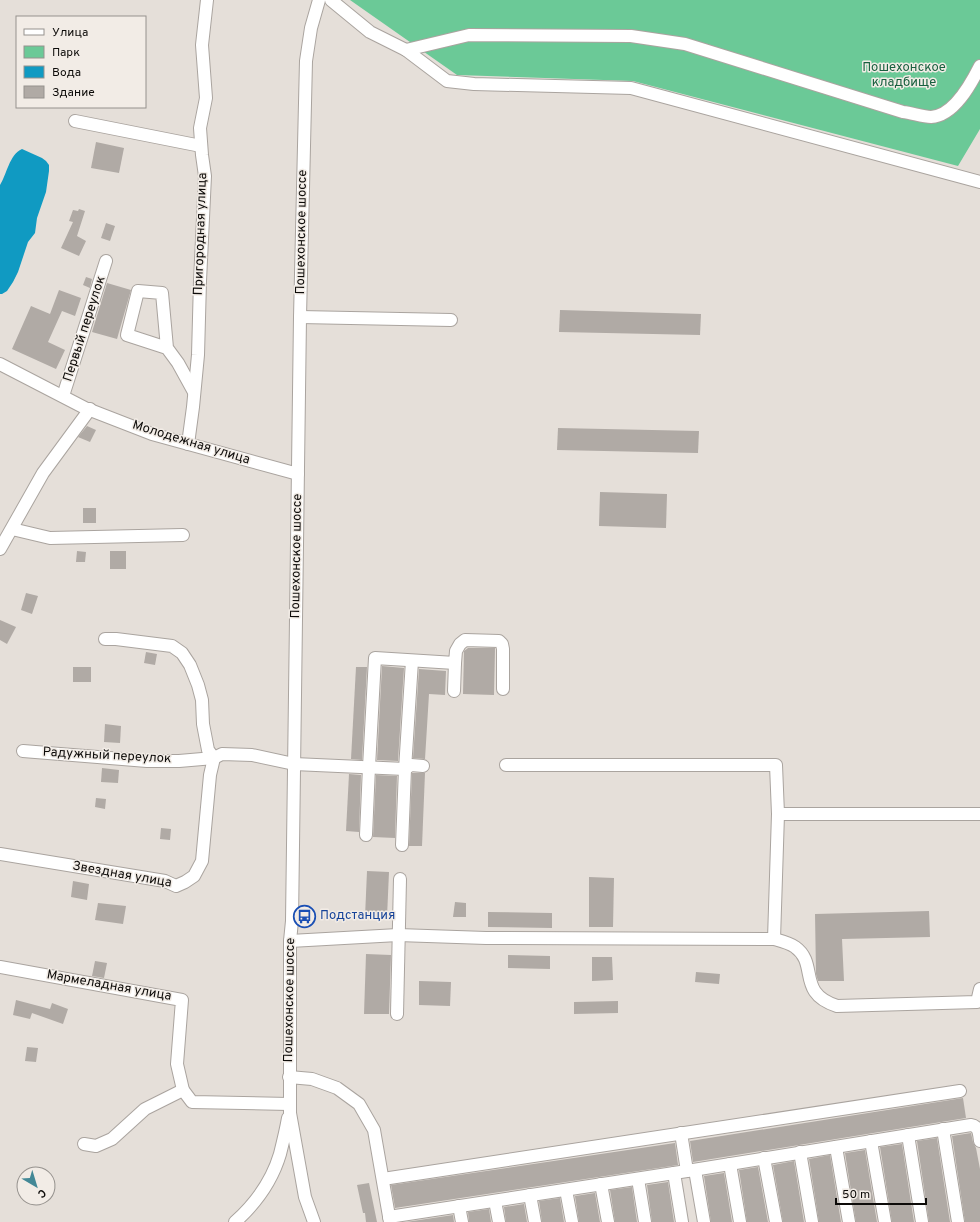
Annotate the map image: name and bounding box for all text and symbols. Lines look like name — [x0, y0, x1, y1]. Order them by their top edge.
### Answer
legend — [16, 16, 146, 108]
text: Улица — [52, 25, 88, 41]
text: Парк — [52, 45, 80, 61]
park label: Пошехонское кладбище — [862, 60, 946, 91]
text: Вода — [52, 65, 81, 81]
text: Здание — [52, 85, 95, 101]
street label: Пошехонское шоссе — [293, 169, 311, 295]
street label: Пригородная улица — [191, 172, 211, 296]
street label: Первый переулок — [60, 274, 110, 384]
street label: Молодежная улица — [130, 417, 252, 469]
street label: Пошехонское шоссе — [288, 493, 306, 619]
street label: Радужный переулок — [42, 745, 172, 767]
street label: Звездная улица — [71, 858, 173, 892]
bus stop icon: Подстанция — [291, 903, 317, 929]
place label: Подстанция — [320, 908, 395, 924]
street label: Пошехонское шоссе — [281, 937, 299, 1063]
street label: Мармеладная улица — [45, 967, 173, 1005]
north arrow — [16, 1166, 56, 1206]
scale bar — [836, 1180, 926, 1206]
text: С — [34, 1185, 49, 1201]
text: 50 m — [842, 1187, 870, 1203]

